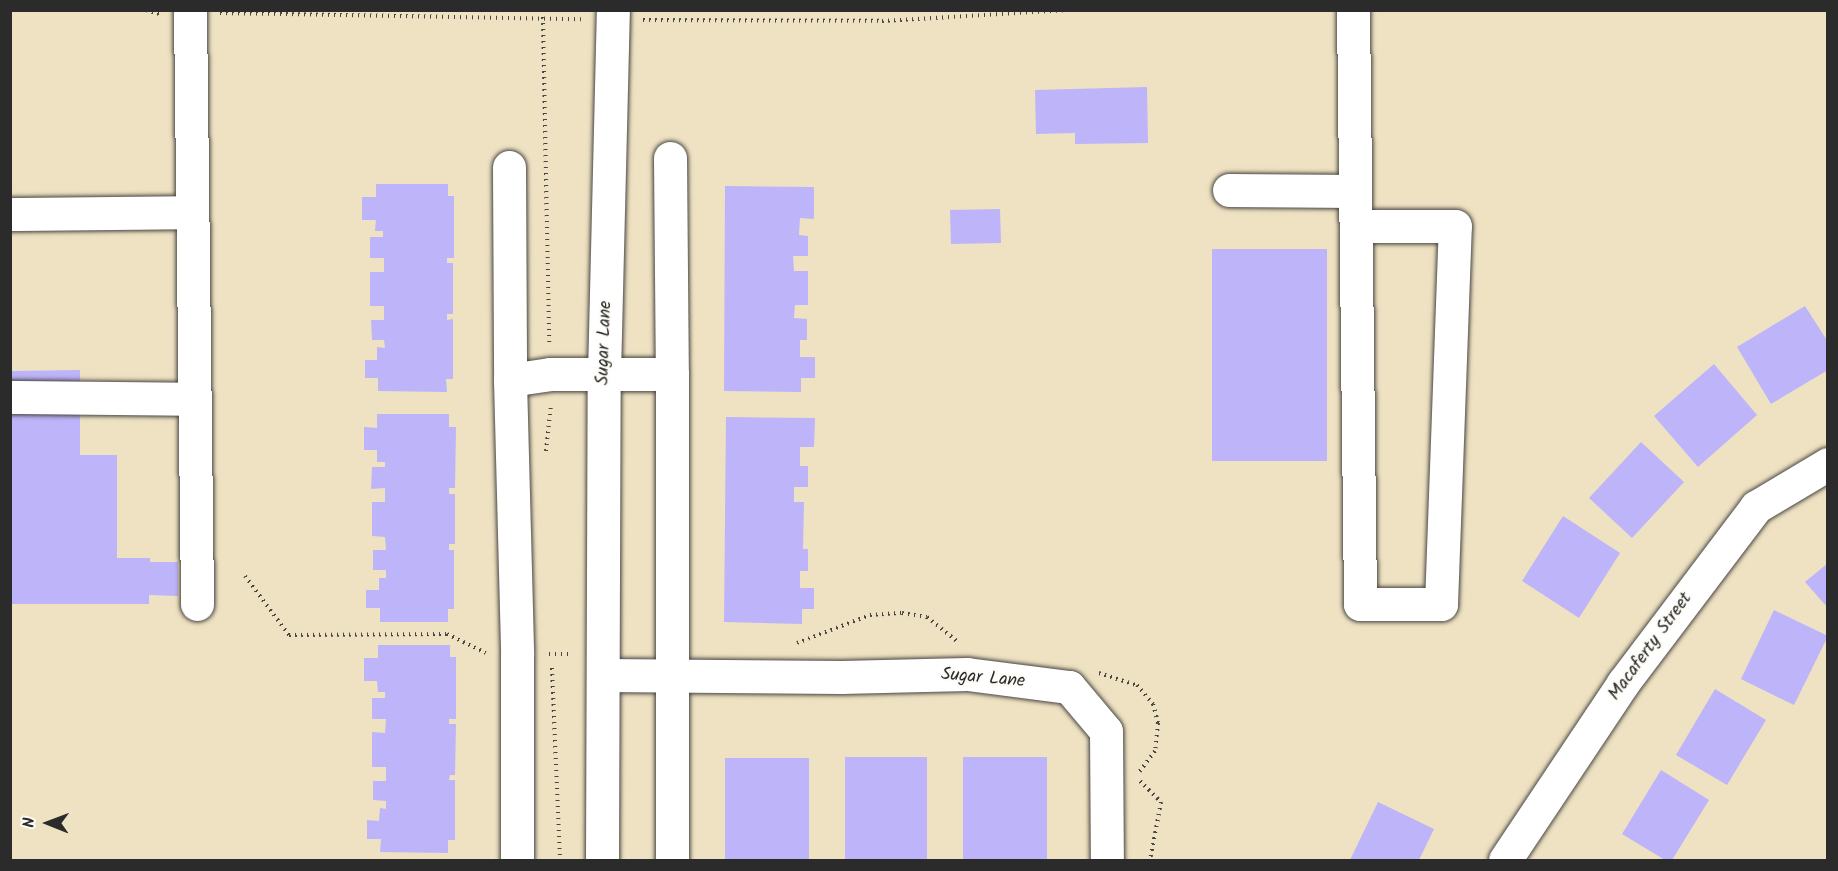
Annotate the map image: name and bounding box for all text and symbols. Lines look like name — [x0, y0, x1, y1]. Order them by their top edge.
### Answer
street label: Sugar Lane — [593, 300, 617, 386]
street label: Macaferty Street — [1605, 589, 1697, 705]
street label: Sugar Lane — [940, 665, 1026, 693]
north arrow — [18, 793, 78, 853]
text: N — [17, 817, 42, 828]

